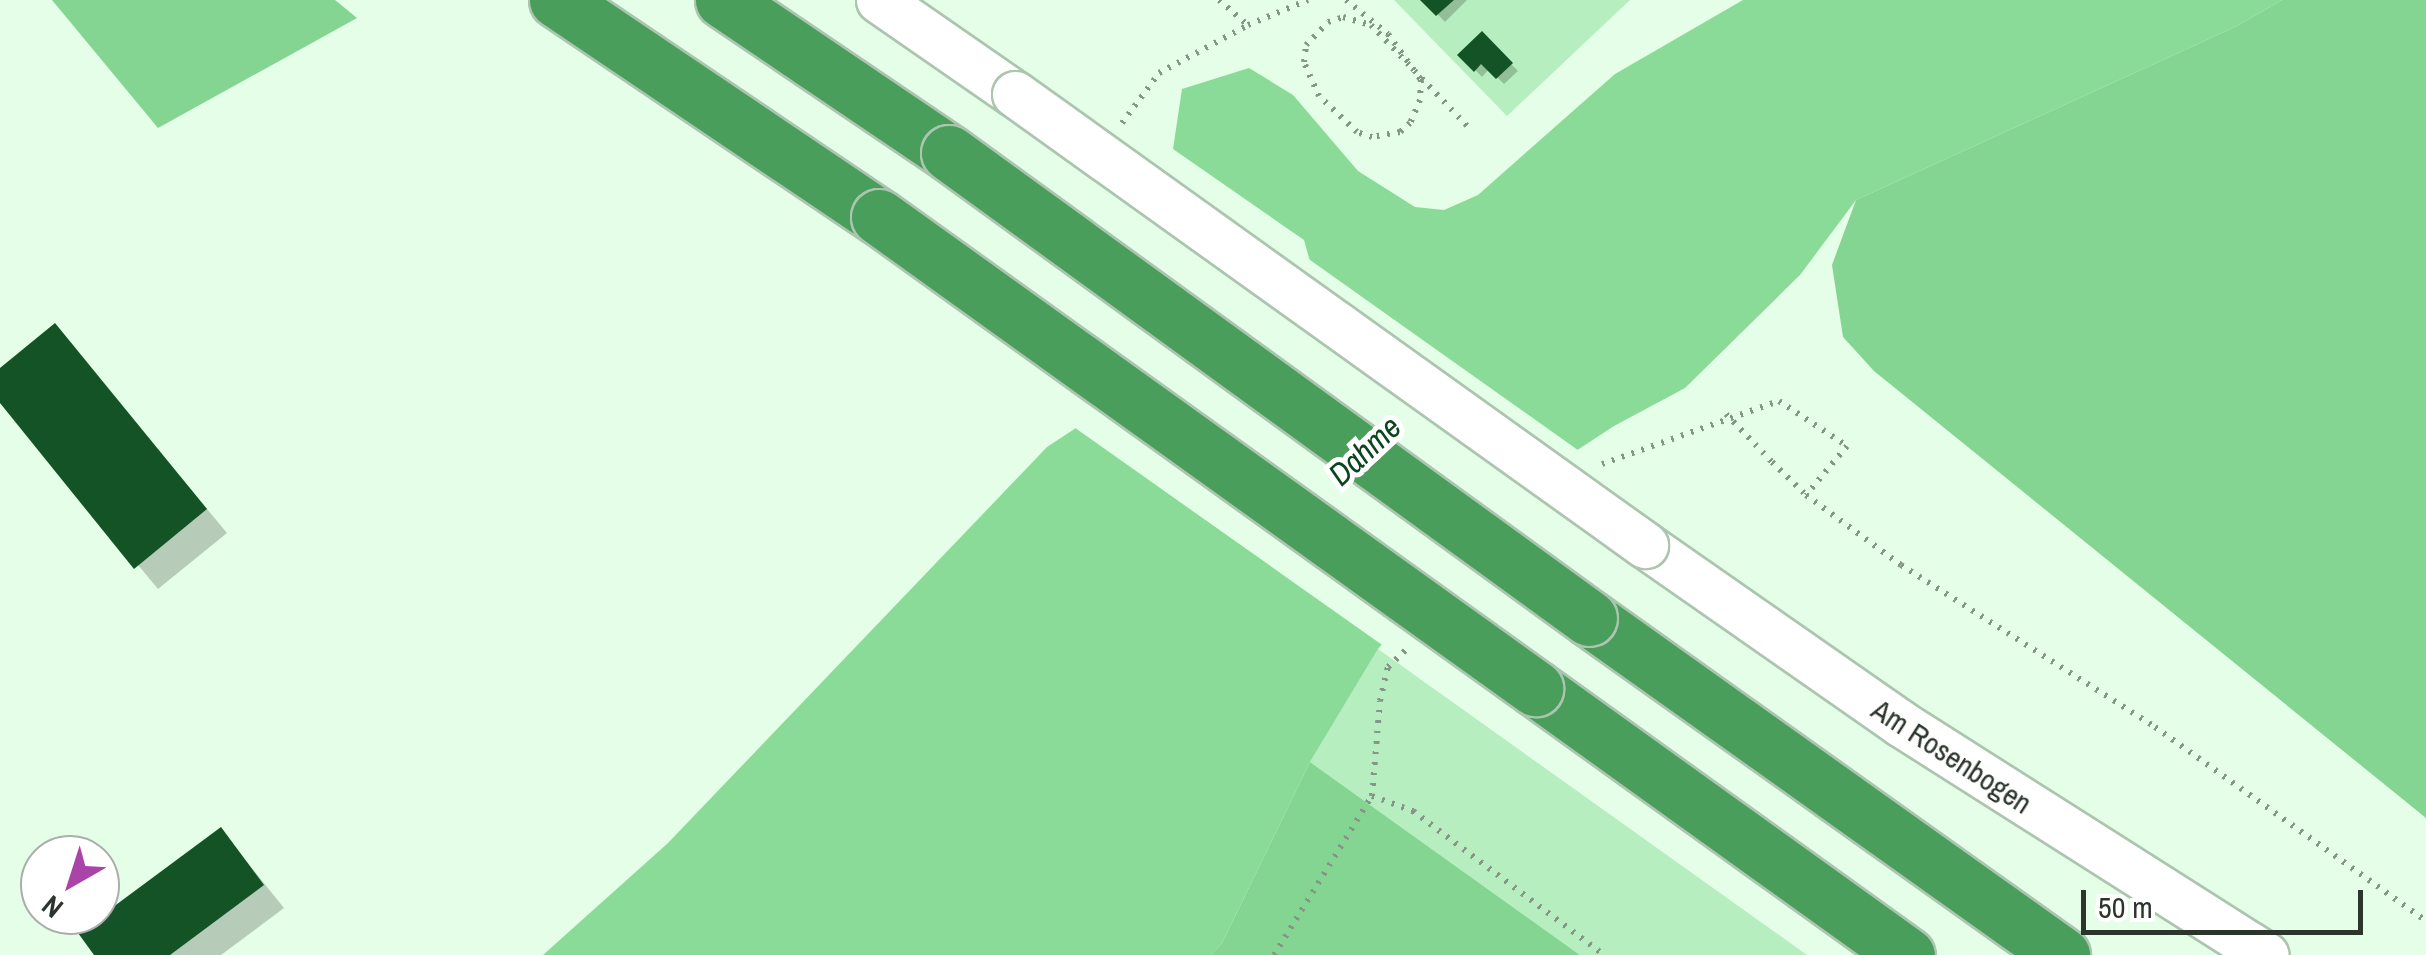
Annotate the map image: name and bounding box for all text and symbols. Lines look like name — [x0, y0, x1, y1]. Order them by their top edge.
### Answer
water label: Dahme — [1321, 408, 1409, 494]
street label: Am Rosenbogen — [1865, 691, 2039, 821]
north arrow — [20, 835, 120, 935]
scale bar — [2086, 870, 2368, 932]
text: N — [34, 887, 71, 927]
text: 50 m — [2098, 887, 2153, 927]

